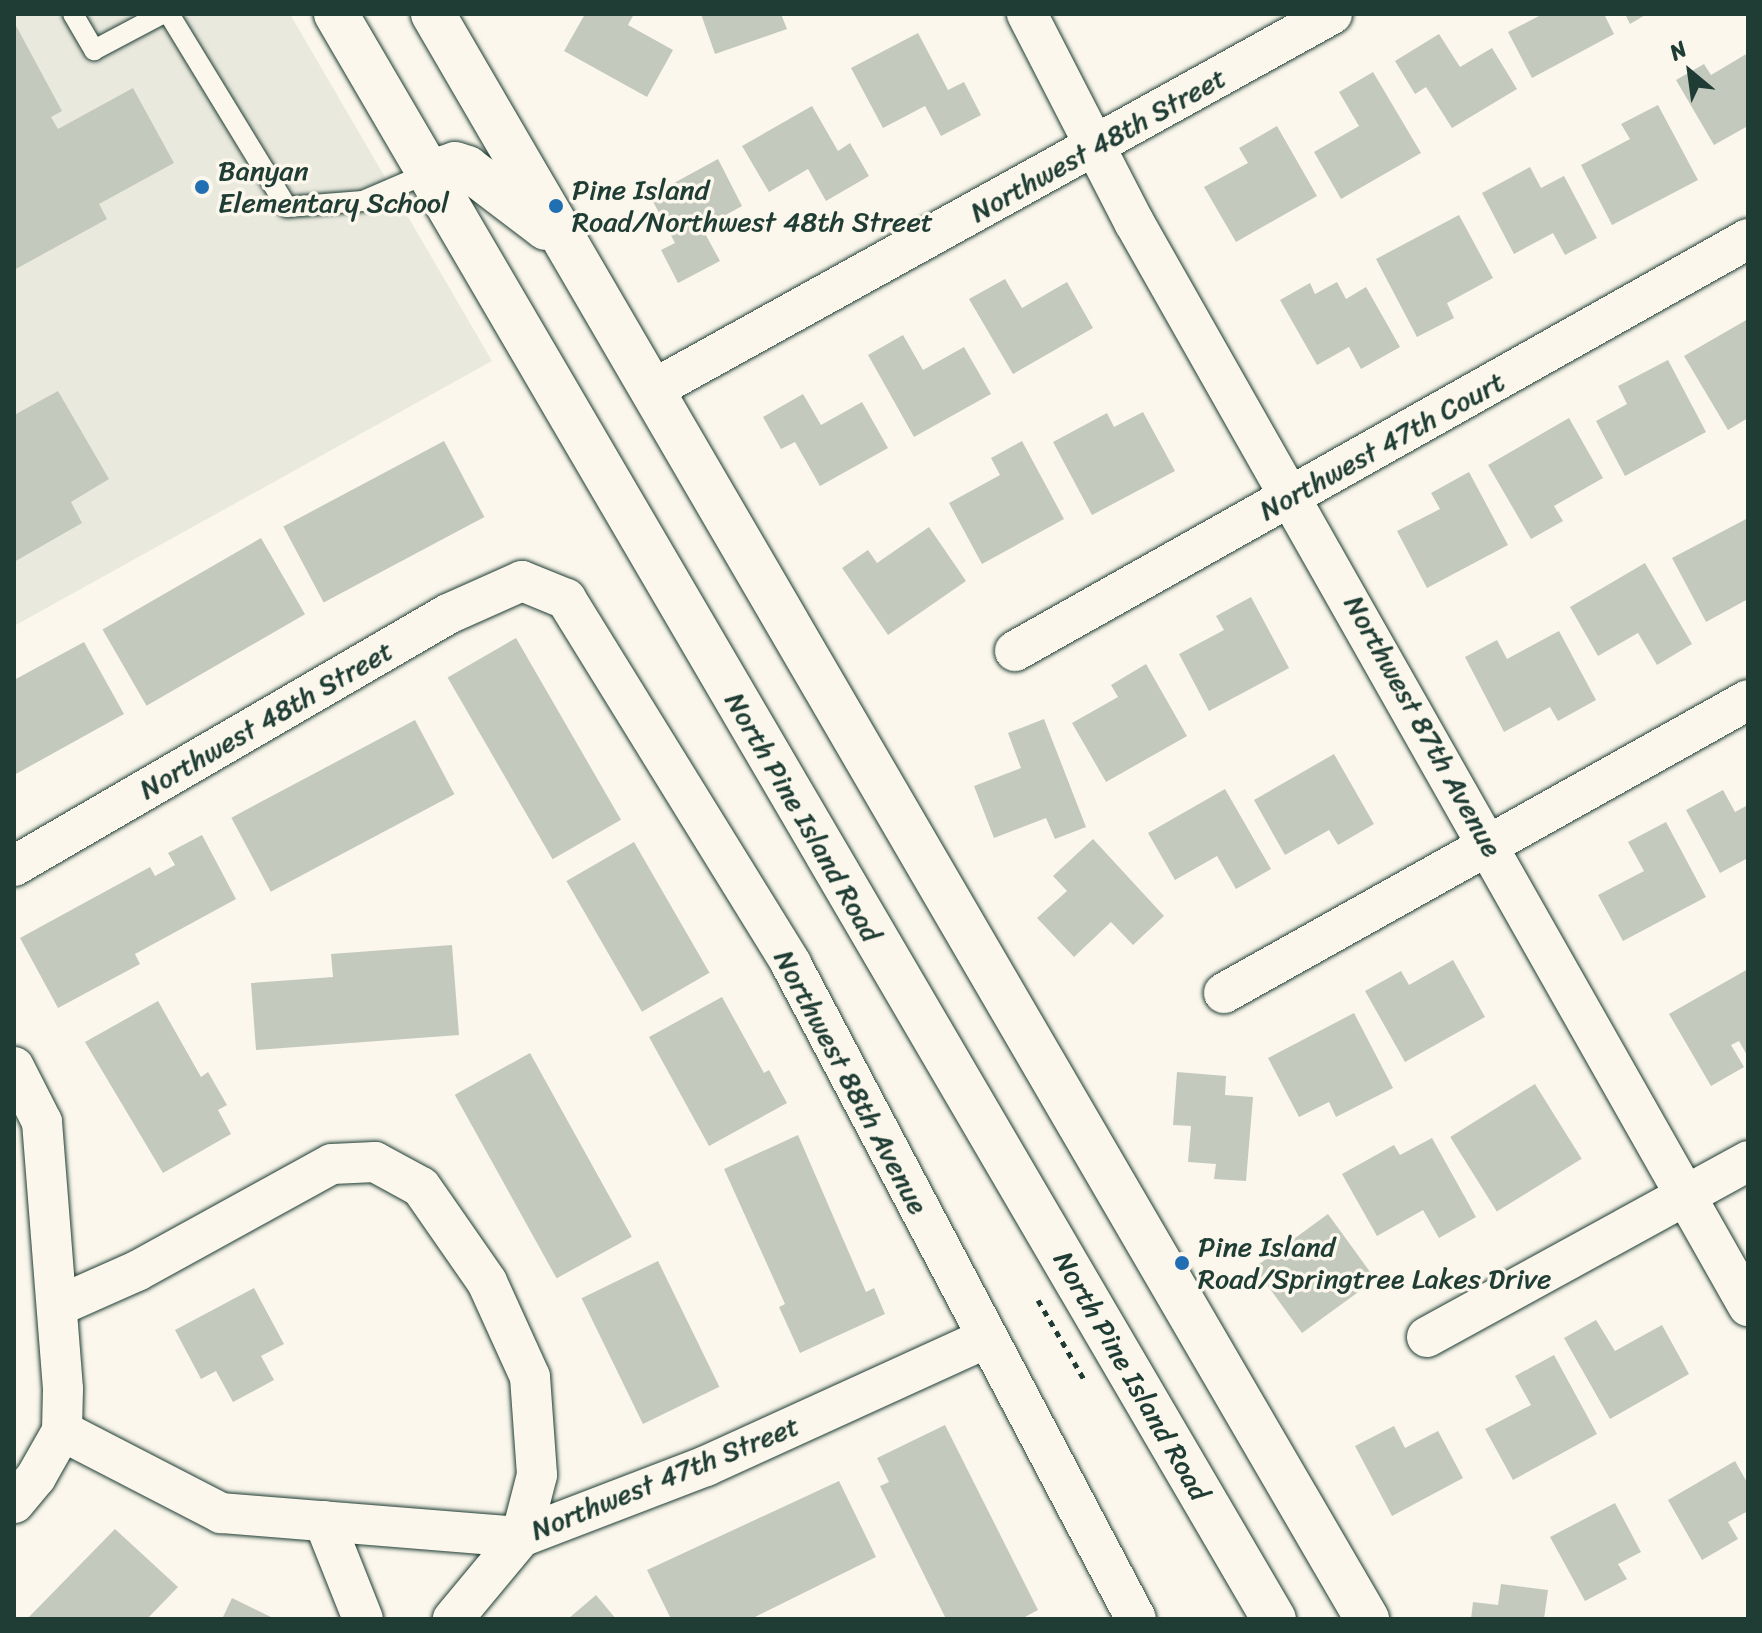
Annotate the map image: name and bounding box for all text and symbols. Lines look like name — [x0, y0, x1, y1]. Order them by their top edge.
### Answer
text: N — [1662, 30, 1694, 71]
north arrow — [1650, 32, 1730, 112]
street label: Northwest 48th Street — [964, 61, 1232, 229]
place label: Banyan Elementary School — [218, 154, 449, 220]
place label: Pine Island Road/Northwest 48th Street — [572, 173, 933, 239]
marker: Banyan Elementary School — [193, 178, 211, 196]
marker: Pine Island Road/Northwest 48th Street — [547, 197, 565, 215]
street label: Northwest 47th Court — [1253, 365, 1511, 527]
street label: Northwest 87th Avenue — [1337, 589, 1509, 863]
street label: Northwest 48th Street — [133, 634, 399, 806]
street label: North Pine Island Road — [717, 686, 889, 948]
street label: Northwest 88th Avenue — [767, 944, 935, 1220]
place label: Pine Island Road/Springtree Lakes Drive — [1198, 1230, 1551, 1296]
street label: North Pine Island Road — [1045, 1245, 1217, 1507]
marker: Pine Island Road/Springtree Lakes Drive — [1173, 1254, 1191, 1272]
street label: Northwest 47th Street — [526, 1409, 804, 1547]

